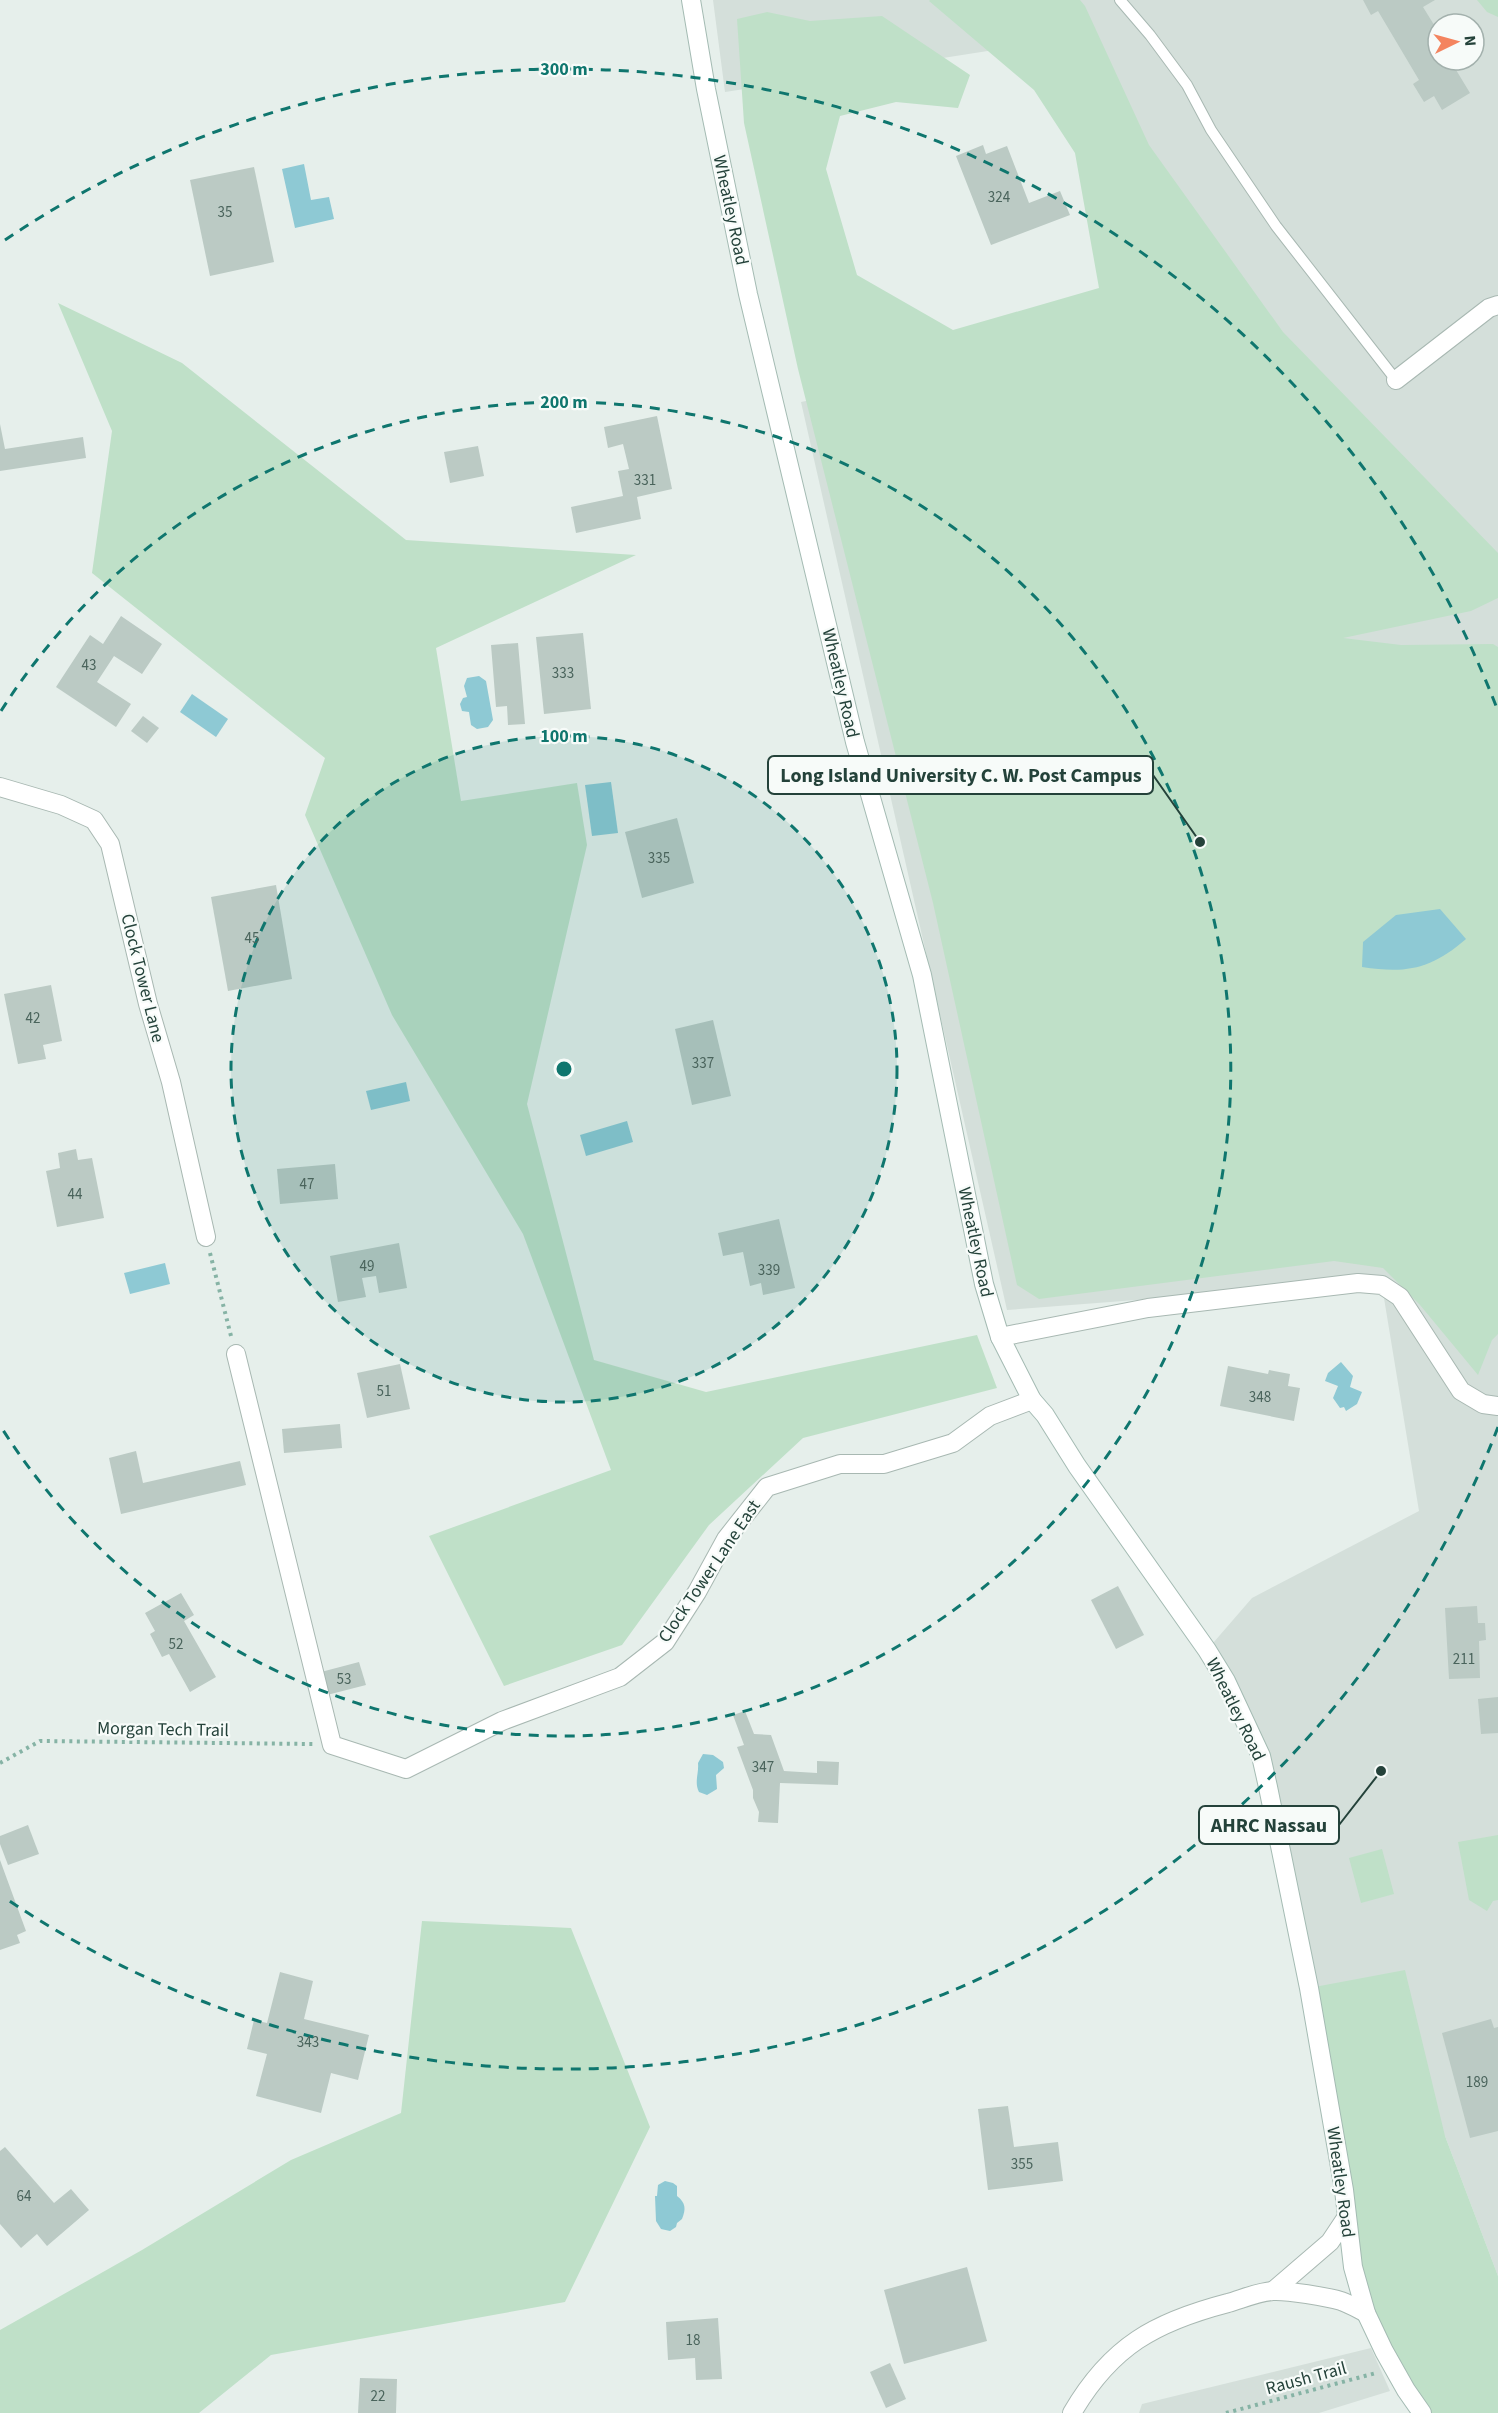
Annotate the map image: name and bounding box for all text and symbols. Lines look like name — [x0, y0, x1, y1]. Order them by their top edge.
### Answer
north arrow — [1426, 12, 1486, 72]
text: N — [1459, 35, 1481, 47]
text: 300 m — [540, 57, 588, 82]
street label: Wheatley Road — [707, 153, 754, 267]
house number: 324 — [988, 187, 1011, 208]
house number: 35 — [218, 202, 232, 223]
text: 200 m — [540, 390, 588, 415]
house number: 331 — [634, 470, 656, 491]
street label: Wheatley Road — [816, 626, 865, 740]
house number: 43 — [82, 655, 96, 676]
house number: 333 — [552, 663, 574, 684]
text: 100 m — [540, 724, 588, 749]
callout: Long Island University C. W. Post Campus — [768, 756, 1153, 794]
text: Long Island University C. W. Post Campus — [780, 762, 1142, 790]
house number: 335 — [648, 848, 670, 869]
street label: Clock Tower Lane — [114, 911, 171, 1045]
house number: 45 — [245, 928, 259, 949]
house number: 42 — [26, 1008, 40, 1029]
house number: 337 — [692, 1053, 714, 1074]
centre of rings — [554, 1059, 574, 1079]
house number: 47 — [300, 1174, 314, 1195]
house number: 44 — [68, 1184, 83, 1205]
street label: Wheatley Road — [952, 1185, 999, 1299]
house number: 49 — [360, 1256, 374, 1277]
house number: 339 — [758, 1260, 780, 1281]
house number: 51 — [377, 1381, 391, 1402]
house number: 348 — [1249, 1387, 1271, 1408]
street label: Clock Tower Lane East — [652, 1495, 767, 1648]
house number: 52 — [169, 1634, 183, 1655]
house number: 211 — [1453, 1649, 1475, 1670]
street label: Wheatley Road — [1200, 1654, 1271, 1765]
house number: 53 — [337, 1669, 351, 1690]
street label: Morgan Tech Trail — [97, 1716, 229, 1743]
house number: 347 — [752, 1757, 774, 1778]
callout: AHRC Nassau — [1199, 1806, 1339, 1844]
text: AHRC Nassau — [1210, 1812, 1327, 1840]
house number: 343 — [297, 2032, 319, 2053]
house number: 189 — [1466, 2072, 1488, 2093]
street label: Wheatley Road — [1320, 2125, 1361, 2239]
house number: 355 — [1011, 2154, 1033, 2175]
house number: 64 — [17, 2186, 32, 2207]
house number: 18 — [686, 2330, 700, 2351]
street label: Raush Trail — [1263, 2356, 1349, 2401]
house number: 22 — [371, 2386, 385, 2407]

